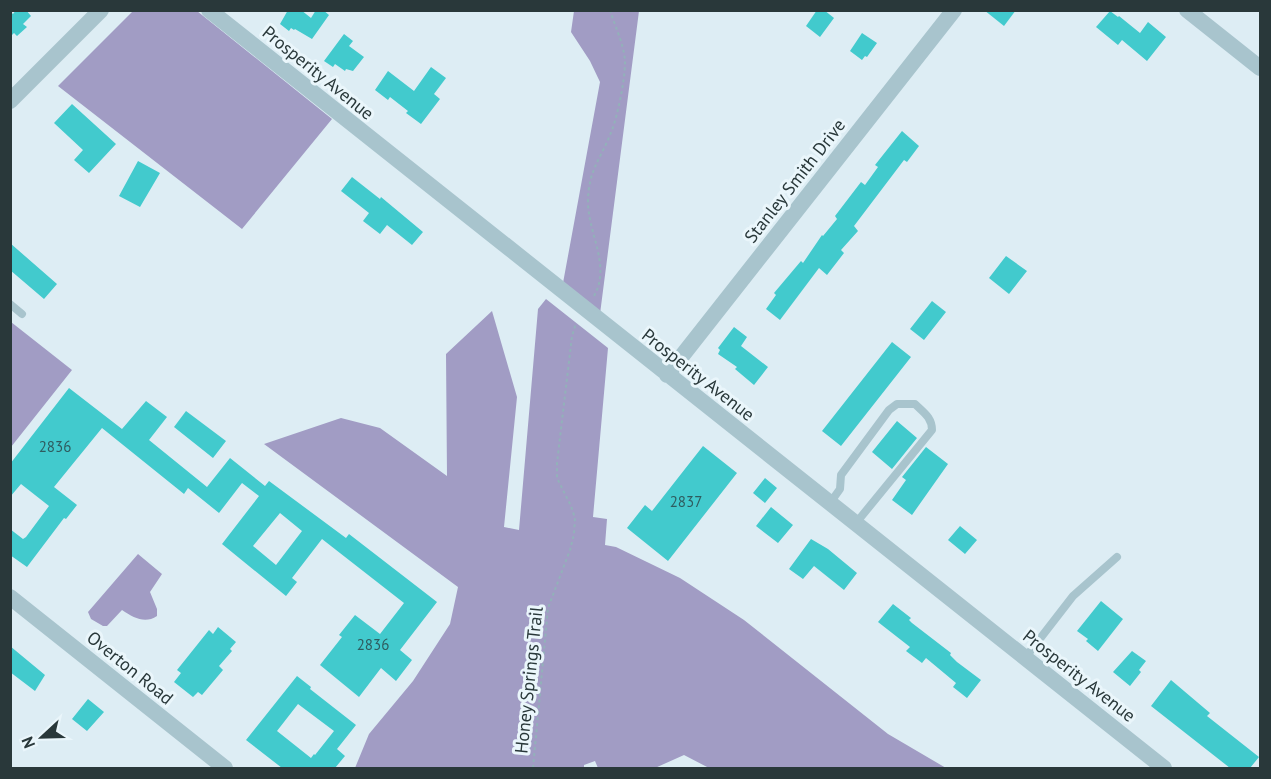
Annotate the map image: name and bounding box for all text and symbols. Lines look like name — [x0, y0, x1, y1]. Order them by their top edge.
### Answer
street label: Prosperity Avenue — [258, 21, 379, 125]
street label: Stanley Smith Drive — [739, 114, 850, 247]
street label: Prosperity Avenue — [637, 323, 759, 426]
house number: 2836 — [39, 437, 71, 456]
house number: 2837 — [670, 492, 702, 511]
street label: Honey Springs Trail — [509, 605, 548, 755]
street label: Prosperity Avenue — [1018, 624, 1140, 727]
street label: Overton Road — [82, 626, 178, 709]
house number: 2836 — [357, 635, 389, 654]
north arrow — [12, 707, 72, 767]
text: N — [17, 734, 39, 751]

